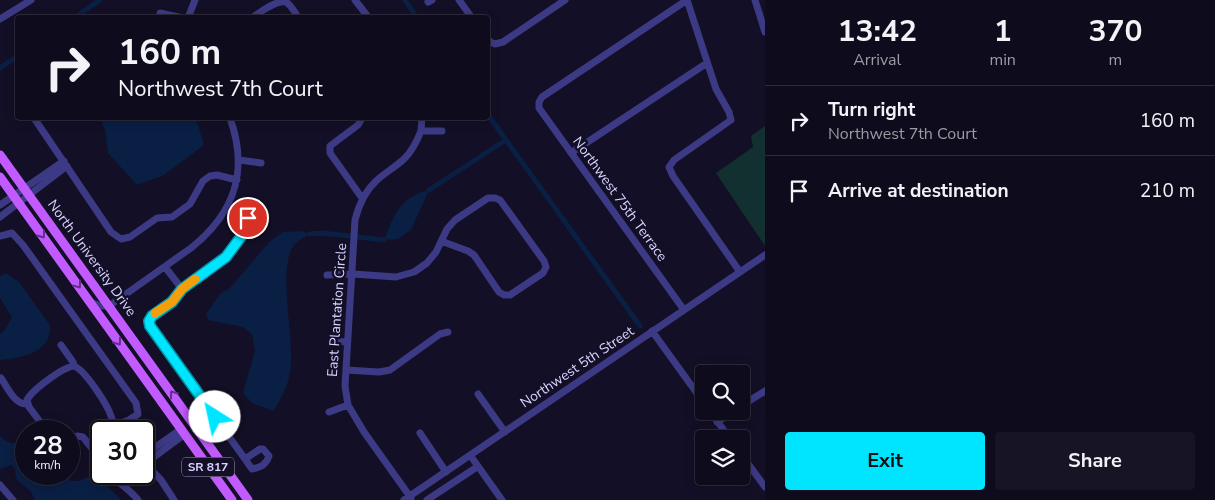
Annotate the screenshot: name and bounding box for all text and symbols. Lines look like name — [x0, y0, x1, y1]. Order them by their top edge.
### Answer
text: 13:42 — [838, 11, 917, 52]
text: 1 — [994, 11, 1012, 52]
text: 370 — [1088, 11, 1142, 52]
text: 160 m — [118, 29, 221, 76]
icon: right — [35, 35, 100, 100]
text: Arrival — [853, 49, 901, 71]
text: min — [989, 49, 1016, 71]
text: m — [1109, 49, 1122, 71]
text: Northwest 7th Court — [118, 74, 323, 104]
text: Turn right — [828, 97, 915, 123]
icon: right — [785, 107, 813, 135]
text: 160 m — [1140, 108, 1195, 134]
text: Northwest 7th Court — [828, 123, 977, 145]
street label: Northwest 75th Terrace — [568, 133, 672, 265]
icon: arrive — [785, 177, 813, 205]
text: Arrive at destination — [828, 178, 1009, 204]
text: 210 m — [1140, 178, 1195, 204]
street label: North University Drive — [43, 196, 141, 320]
pin — [227, 197, 269, 239]
icon: arrive — [234, 204, 262, 232]
one-way arrow — [36, 229, 45, 239]
street label: East Plantation Circle — [323, 242, 351, 378]
one-way arrow — [72, 279, 81, 289]
street label: Northwest 5th Street — [516, 322, 638, 412]
one-way arrow — [112, 336, 121, 345]
map controls — [695, 365, 750, 485]
button: search — [695, 365, 750, 420]
position arrow — [188, 390, 240, 442]
one-way arrow — [170, 391, 178, 400]
speed limit sign: 30 — [90, 420, 155, 485]
text: 28 — [32, 429, 63, 463]
button: layers — [695, 430, 750, 485]
button: Exit — [785, 432, 985, 490]
button: Share — [995, 432, 1195, 490]
text: km/h — [34, 457, 61, 473]
road number: SR 817 — [182, 458, 234, 477]

